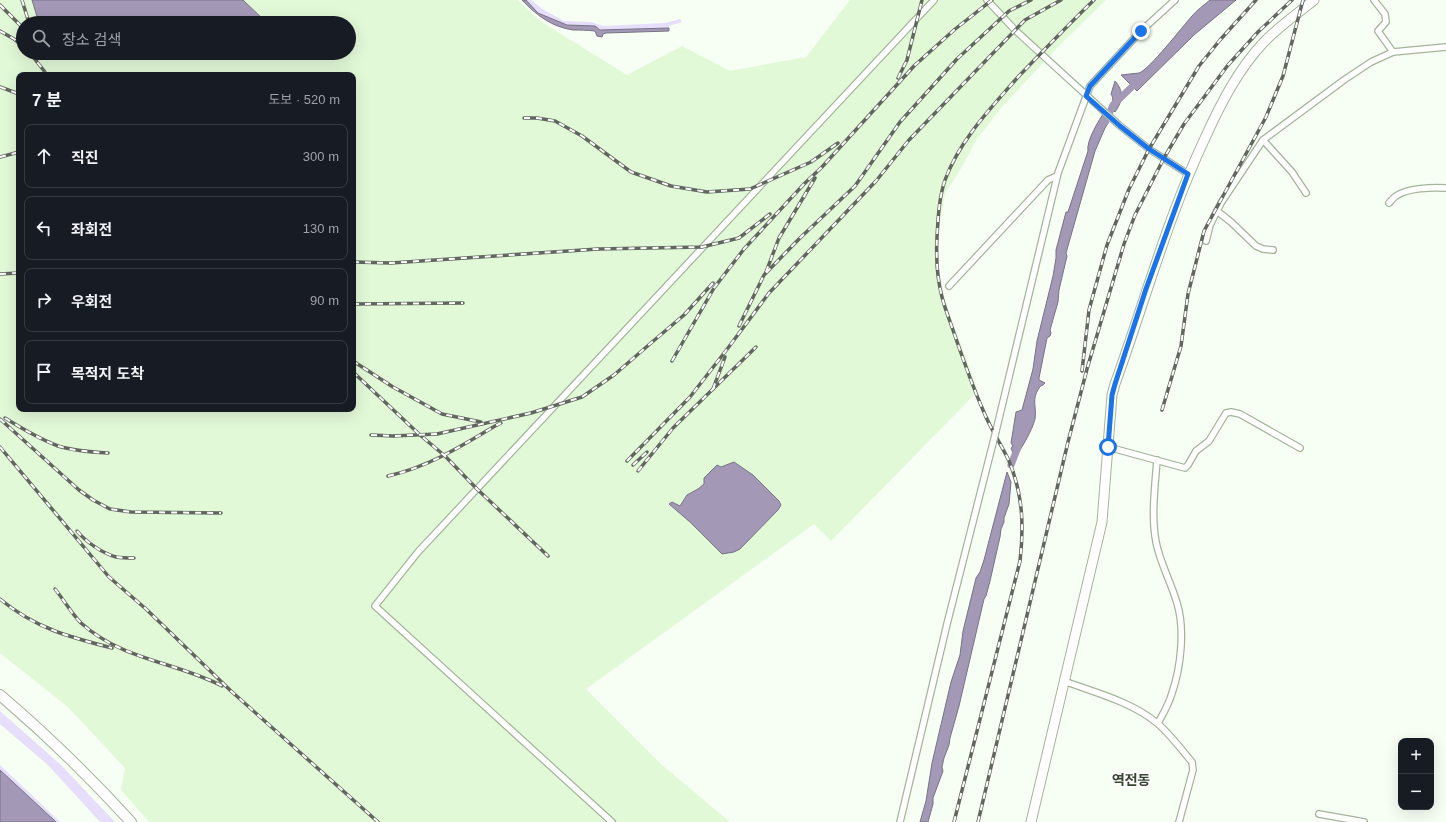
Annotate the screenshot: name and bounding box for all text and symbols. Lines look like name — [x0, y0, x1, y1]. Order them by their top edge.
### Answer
search box — [16, 16, 356, 60]
route end — [1132, 22, 1150, 40]
icon: search — [30, 27, 52, 49]
text: 장소 검색 — [62, 31, 121, 48]
text: 7 분 — [32, 91, 62, 110]
text: 도보 · 520 m — [268, 92, 340, 107]
icon: ahead — [33, 145, 55, 167]
text: 직진 — [71, 149, 99, 166]
text: 300 m — [303, 149, 339, 164]
icon: left — [33, 217, 55, 239]
text: 좌회전 — [71, 221, 112, 238]
text: 130 m — [303, 221, 339, 236]
icon: right — [33, 289, 55, 311]
text: 우회전 — [71, 293, 112, 310]
text: 90 m — [310, 293, 339, 308]
icon: arrive — [33, 361, 55, 383]
text: 목적지 도착 — [71, 365, 144, 382]
route start — [1099, 438, 1117, 456]
map controls — [1398, 738, 1434, 810]
button: + — [1398, 738, 1434, 774]
district label: 역전동 — [1112, 772, 1150, 788]
button: − — [1398, 774, 1434, 810]

